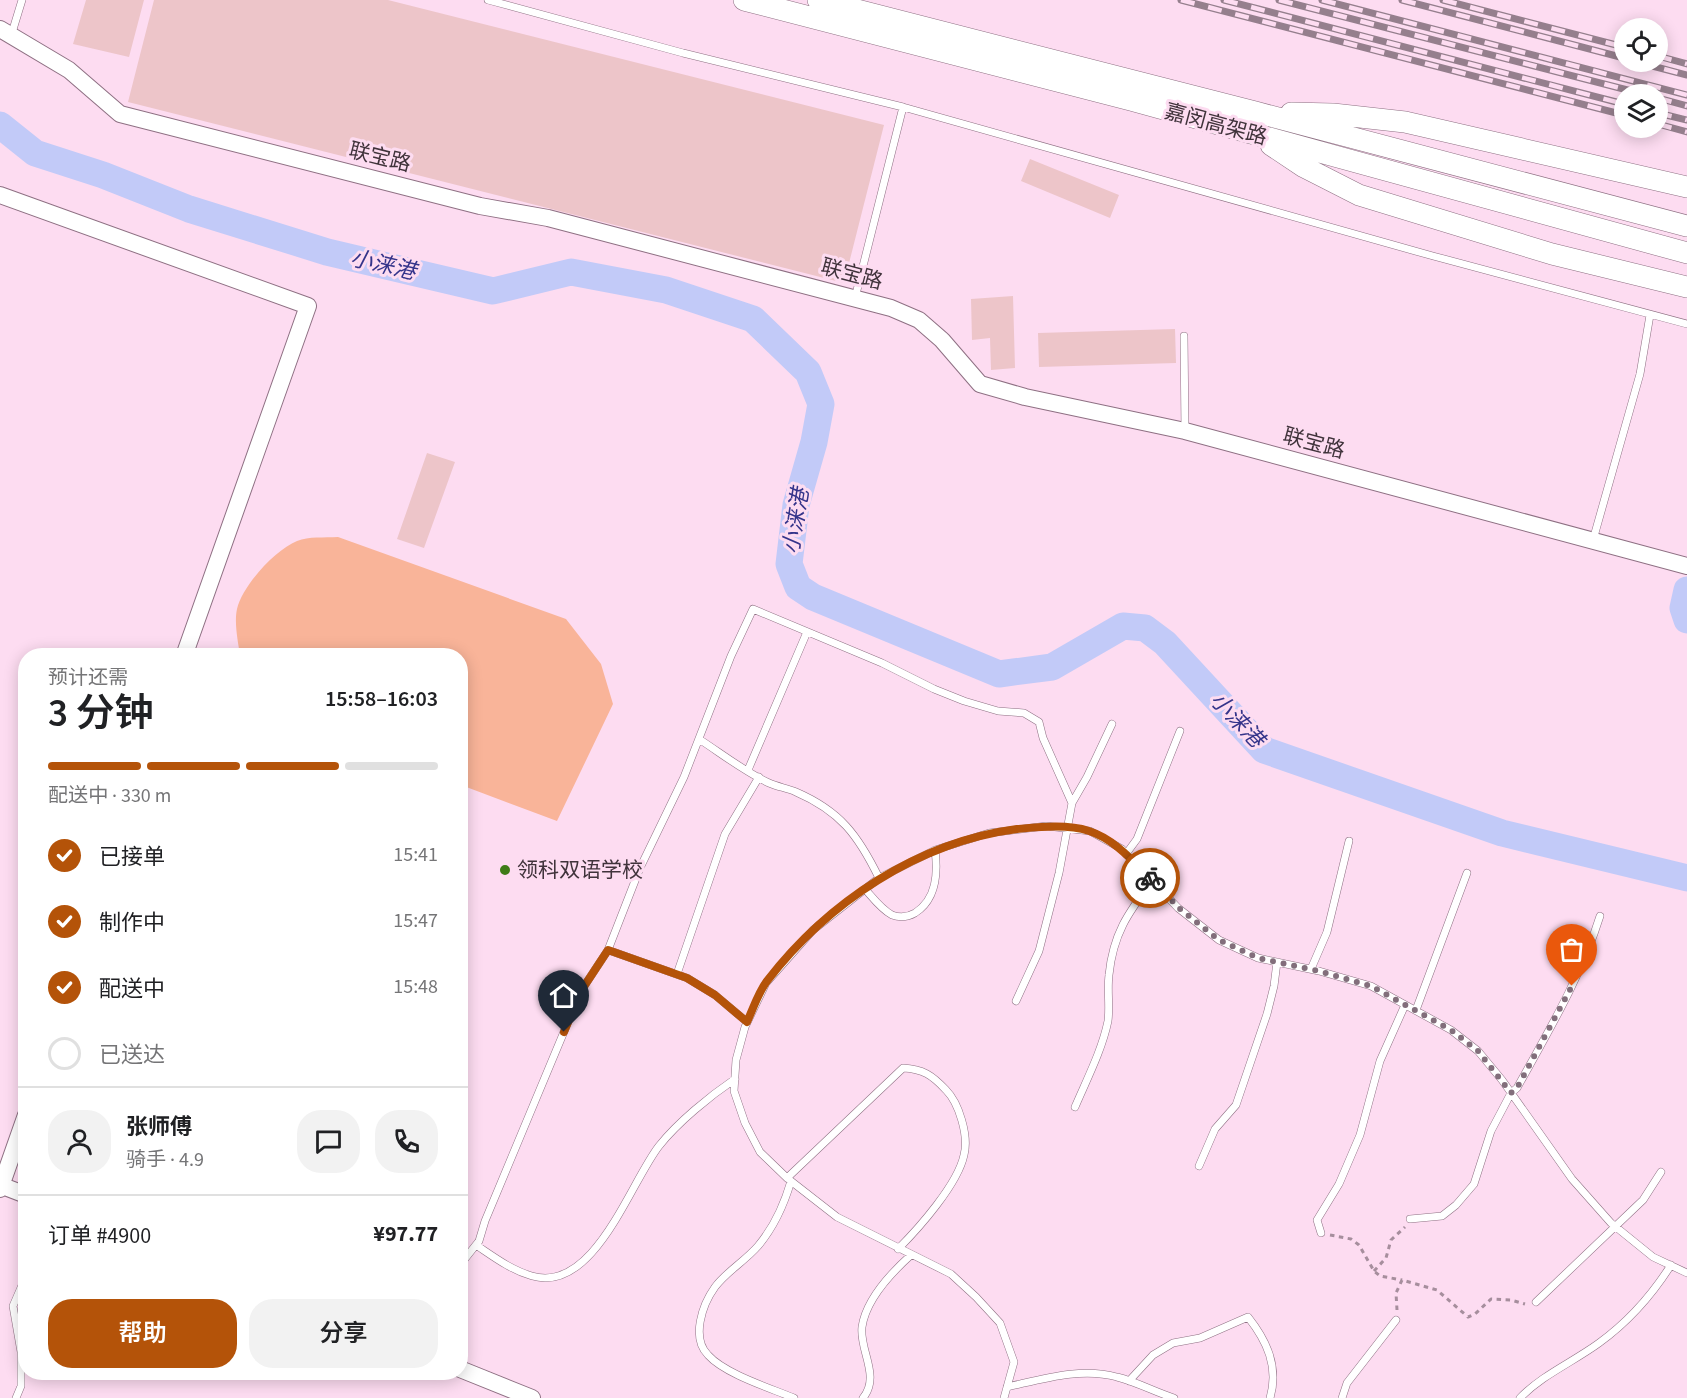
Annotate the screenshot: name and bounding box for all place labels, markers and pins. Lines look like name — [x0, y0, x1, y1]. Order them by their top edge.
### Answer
place label: 领科双语学校 — [517, 855, 643, 885]
marker: 领科双语学校 — [498, 863, 512, 877]
pin — [1546, 924, 1597, 986]
pin — [538, 970, 589, 1032]

